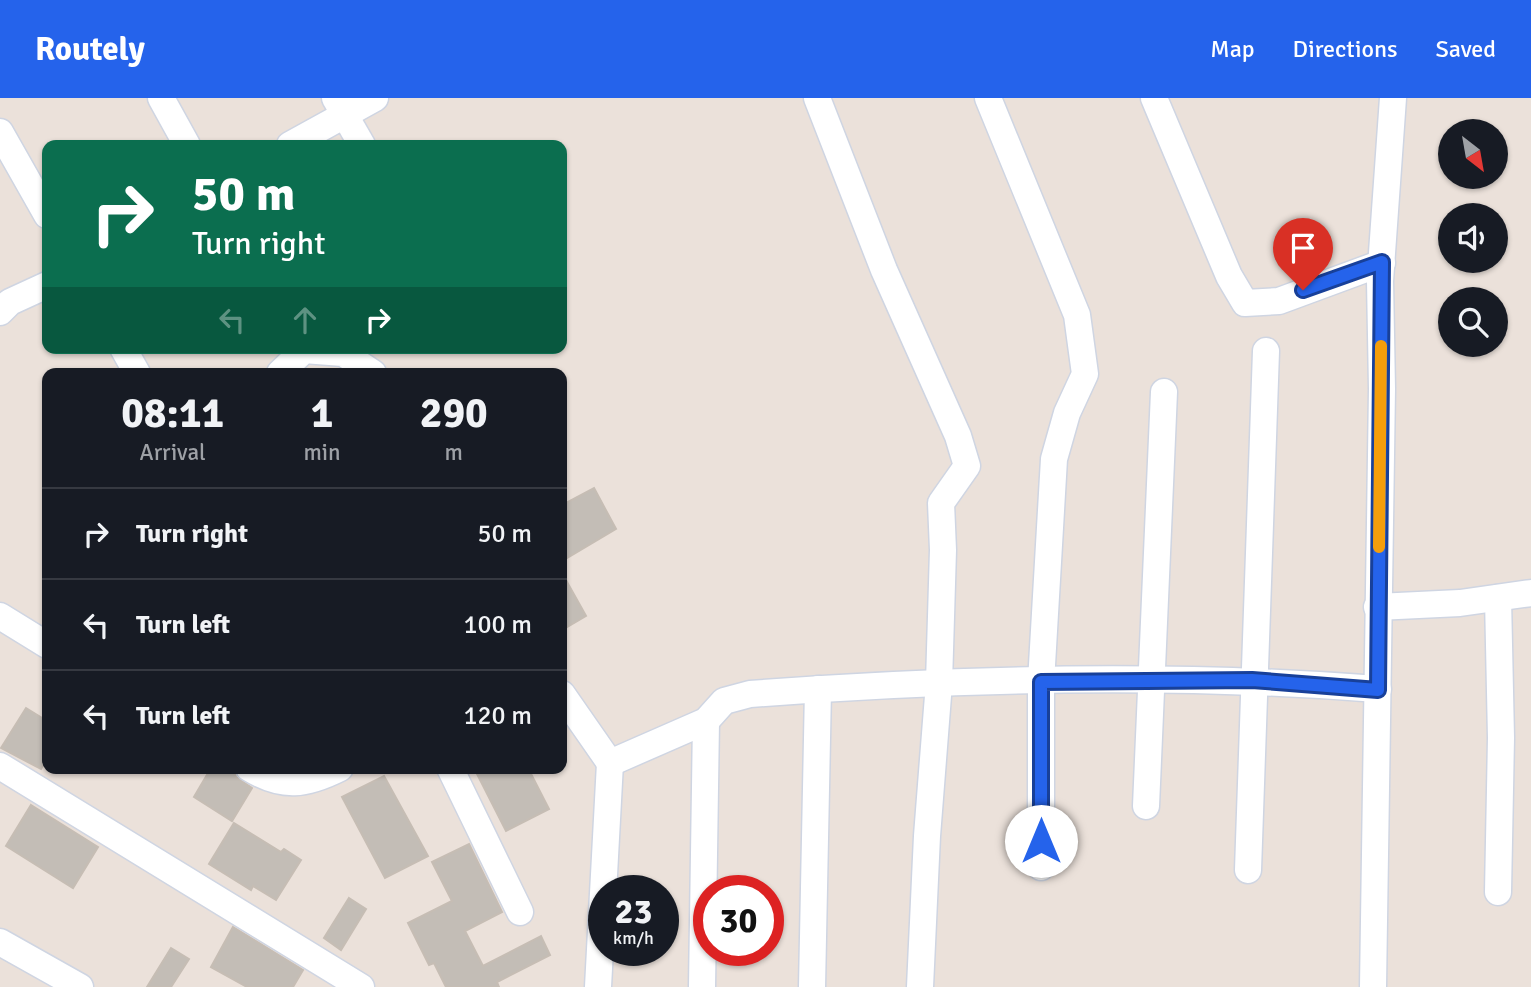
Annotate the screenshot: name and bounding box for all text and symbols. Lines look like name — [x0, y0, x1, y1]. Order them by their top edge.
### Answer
text: Routely — [35, 29, 145, 70]
text: Map — [1210, 34, 1255, 64]
text: Directions — [1293, 34, 1398, 64]
text: Saved — [1436, 34, 1496, 64]
north arrow — [1438, 119, 1508, 189]
map controls — [1438, 119, 1508, 357]
text: 50 m — [192, 164, 295, 224]
icon: right — [77, 168, 168, 259]
button: sound — [1438, 203, 1508, 273]
pin — [1273, 218, 1333, 290]
text: Turn right — [192, 224, 325, 263]
icon: arrive — [1284, 229, 1322, 267]
button: search — [1438, 287, 1508, 357]
icon: left — [213, 301, 251, 339]
icon: ahead — [286, 301, 324, 339]
icon: right — [359, 301, 397, 339]
text: 08:11 — [121, 388, 224, 439]
text: 1 — [311, 388, 333, 439]
text: 290 — [420, 388, 488, 439]
text: Arrival — [140, 438, 206, 467]
text: min — [303, 438, 341, 467]
text: m — [445, 438, 463, 467]
icon: right — [77, 515, 115, 553]
text: Turn right — [136, 518, 248, 550]
text: 50 m — [477, 518, 532, 550]
icon: left — [77, 606, 115, 644]
text: Turn left — [136, 609, 230, 641]
text: 100 m — [463, 609, 532, 641]
icon: left — [77, 697, 115, 735]
text: Turn left — [136, 700, 230, 732]
text: 120 m — [463, 700, 532, 732]
position arrow — [1004, 804, 1078, 878]
speed limit sign: 30 — [693, 875, 784, 966]
text: 23 — [615, 890, 652, 933]
text: km/h — [613, 927, 654, 949]

